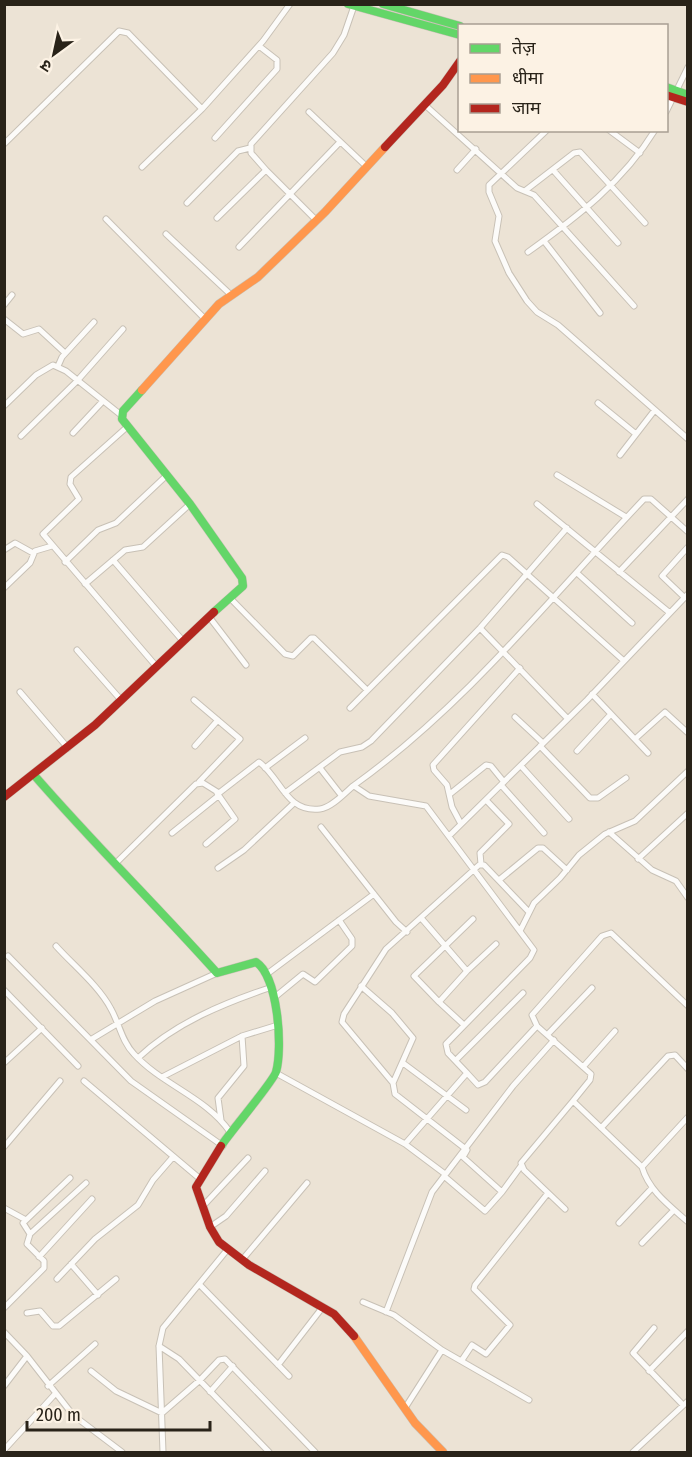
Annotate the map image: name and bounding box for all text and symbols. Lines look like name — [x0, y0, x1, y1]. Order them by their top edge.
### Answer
north arrow — [24, 24, 84, 84]
legend — [458, 24, 668, 132]
text: तेज़ — [512, 37, 536, 59]
text: उ — [36, 55, 55, 77]
text: धीमा — [512, 67, 543, 89]
text: जाम — [512, 97, 542, 119]
scale bar — [27, 1394, 210, 1432]
text: 200 m — [36, 1404, 81, 1426]

